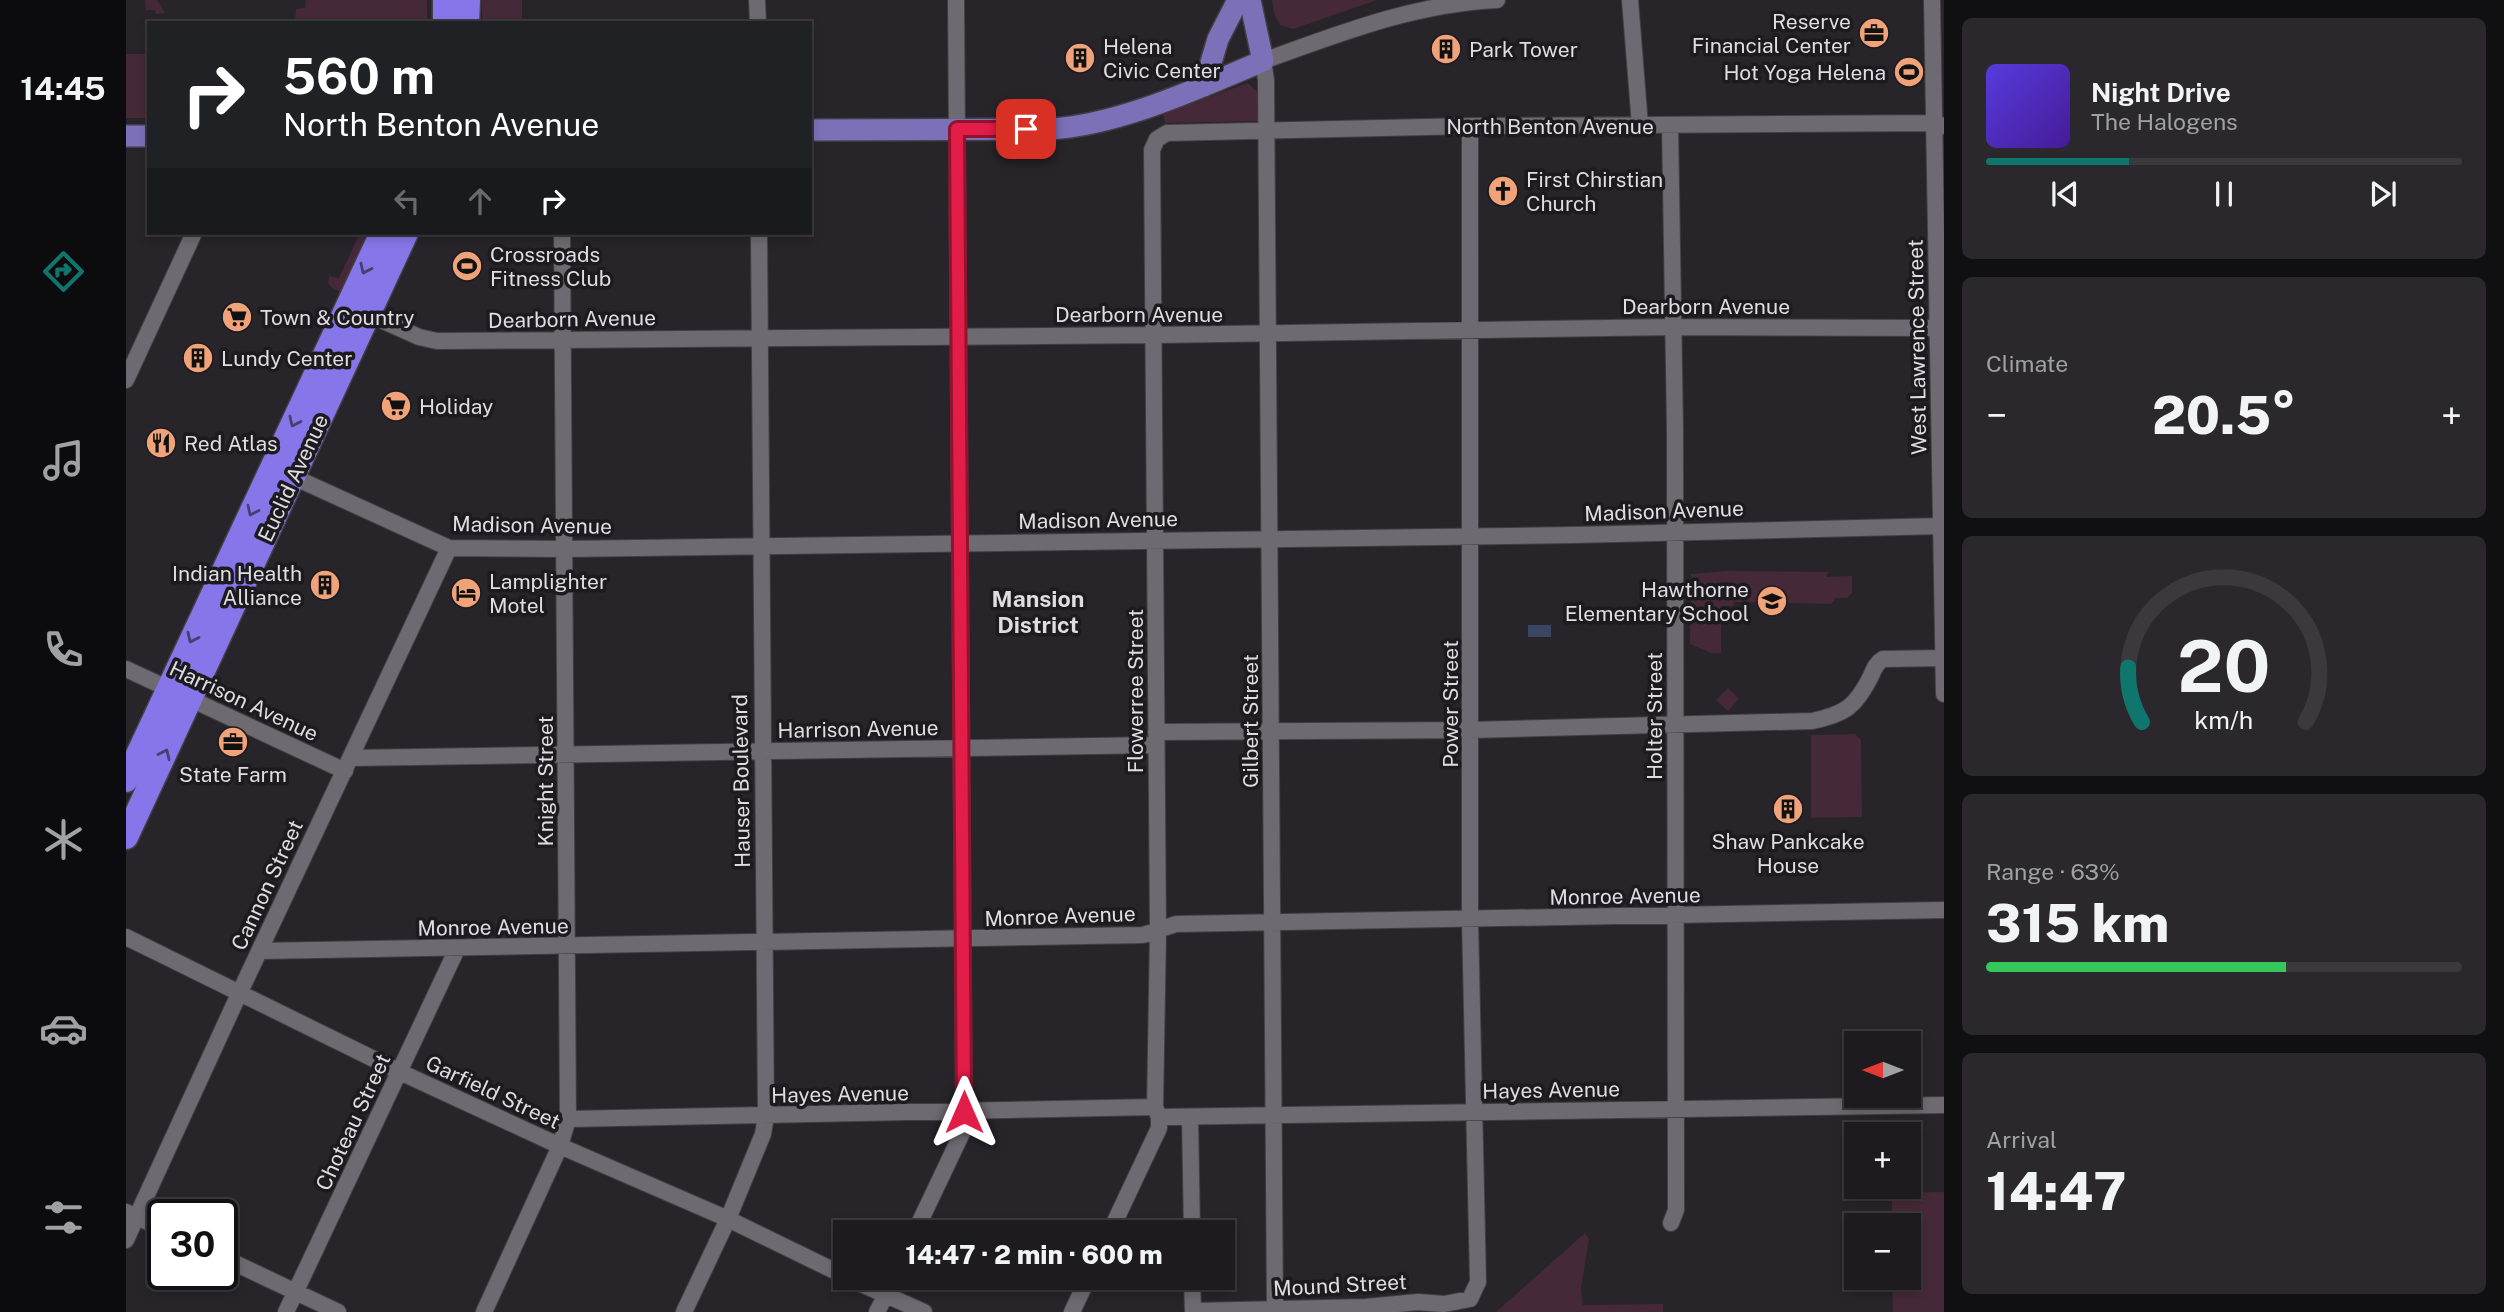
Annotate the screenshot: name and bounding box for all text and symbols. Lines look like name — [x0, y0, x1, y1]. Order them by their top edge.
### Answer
place label: Reserve Financial Center — [1692, 9, 1851, 58]
office icon: Reserve Financial Center — [1857, 16, 1891, 50]
building icon: Park Tower — [1429, 32, 1463, 66]
place label: Helena Civic Center — [1103, 34, 1221, 83]
place label: Park Tower — [1469, 37, 1578, 62]
building icon: Helena Civic Center — [1063, 41, 1097, 75]
text: 560 m — [283, 47, 435, 105]
icon: right — [168, 49, 259, 140]
sports icon: Hot Yoga Helena — [1892, 55, 1926, 89]
place label: Hot Yoga Helena — [1723, 60, 1886, 85]
text: 14:45 — [20, 70, 106, 107]
text: Night Drive — [2091, 77, 2231, 108]
pin — [996, 99, 1056, 159]
text: North Benton Avenue — [283, 106, 599, 143]
text: The Halogens — [2091, 108, 2238, 135]
icon: arrive — [1007, 110, 1045, 148]
street label: North Benton Avenue — [1446, 114, 1654, 139]
place label: First Chirstian Church — [1526, 167, 1663, 216]
church icon: First Chirstian Church — [1486, 174, 1520, 208]
icon: previous — [2046, 175, 2084, 213]
icon: pause — [2205, 175, 2243, 213]
icon: next — [2364, 175, 2402, 213]
icon: left — [388, 182, 426, 220]
icon: ahead — [461, 182, 499, 220]
icon: right — [534, 182, 572, 220]
street label: West Lawrence Street — [1903, 239, 1931, 455]
place label: Crossroads Fitness Club — [490, 242, 611, 291]
icon: directions — [39, 247, 88, 296]
sports icon: Crossroads Fitness Club — [450, 249, 484, 283]
one-way arrow — [360, 261, 374, 274]
street label: Dearborn Avenue — [1622, 294, 1790, 319]
supermarket icon: Town & Country — [220, 300, 254, 334]
street label: Dearborn Avenue — [1055, 302, 1223, 327]
place label: Town & Country — [260, 305, 414, 330]
street label: Dearborn Avenue — [488, 305, 656, 333]
building icon: Lundy Center — [181, 341, 215, 375]
place label: Lundy Center — [221, 346, 352, 371]
text: Climate — [1986, 350, 2068, 377]
text: 20.5° — [2152, 385, 2296, 446]
supermarket icon: Holiday — [379, 389, 413, 423]
text: − — [1986, 393, 2007, 438]
text: + — [2441, 393, 2462, 438]
place label: Holiday — [419, 394, 493, 419]
street label: Euclid Avenue — [253, 410, 333, 546]
one-way arrow — [288, 414, 302, 427]
restaurant icon: Red Atlas — [144, 426, 178, 460]
place label: Red Atlas — [184, 431, 278, 456]
icon: music — [39, 436, 88, 485]
street label: Madison Avenue — [1584, 496, 1744, 526]
one-way arrow — [246, 504, 260, 516]
street label: Madison Avenue — [1018, 506, 1178, 534]
street label: Madison Avenue — [452, 511, 612, 539]
place label: Indian Health Alliance — [172, 561, 302, 610]
building icon: Indian Health Alliance — [308, 568, 342, 602]
place label: Lamplighter Motel — [489, 569, 607, 618]
hotel icon: Lamplighter Motel — [449, 576, 483, 610]
place label: Hawthorne Elementary School — [1565, 577, 1749, 626]
school or university icon: Hawthorne Elementary School — [1755, 584, 1789, 618]
district label: Mansion District — [992, 585, 1084, 638]
street label: Flowerree Street — [1123, 609, 1148, 773]
text: 20 — [2177, 623, 2271, 708]
icon: phone — [39, 625, 88, 674]
one-way arrow — [187, 631, 201, 643]
street label: Power Street — [1438, 640, 1463, 768]
street label: Holter Street — [1642, 652, 1667, 780]
street label: Gilbert Street — [1238, 654, 1263, 788]
street label: Harrison Avenue — [166, 656, 322, 746]
street label: Hauser Boulevard — [727, 694, 755, 868]
text: km/h — [2195, 705, 2253, 735]
street label: Harrison Avenue — [777, 715, 939, 743]
street label: Knight Street — [533, 716, 558, 846]
office icon: State Farm — [216, 725, 250, 759]
one-way arrow — [157, 749, 171, 761]
place label: State Farm — [179, 762, 287, 787]
building icon: Shaw Pankcake House — [1771, 792, 1805, 826]
icon: climate — [39, 815, 88, 864]
street label: Cannon Street — [226, 816, 308, 954]
place label: Shaw Pankcake House — [1711, 829, 1865, 878]
text: Range · 63% — [1986, 858, 2120, 885]
street label: Monroe Avenue — [1549, 882, 1701, 910]
text: 315 km — [1986, 893, 2169, 954]
street label: Monroe Avenue — [984, 901, 1136, 931]
street label: Monroe Avenue — [417, 913, 569, 941]
icon: car — [39, 1004, 88, 1053]
north arrow — [1844, 1031, 1922, 1108]
map controls — [1844, 1031, 1921, 1290]
street label: Choteau Street — [310, 1050, 396, 1194]
street label: Garfield Street — [422, 1050, 564, 1134]
position arrow — [927, 1075, 1001, 1149]
street label: Hayes Avenue — [1482, 1076, 1620, 1104]
street label: Hayes Avenue — [771, 1080, 909, 1108]
button: + — [1844, 1122, 1921, 1199]
text: Arrival — [1986, 1126, 2057, 1153]
text: 14:47 — [1986, 1161, 2127, 1222]
icon: filters — [39, 1193, 88, 1242]
speed limit sign: 30 — [147, 1199, 238, 1290]
button: − — [1844, 1213, 1921, 1290]
text: 14:47 · 2 min · 600 m — [905, 1239, 1163, 1270]
street label: Mound Street — [1273, 1269, 1407, 1301]

